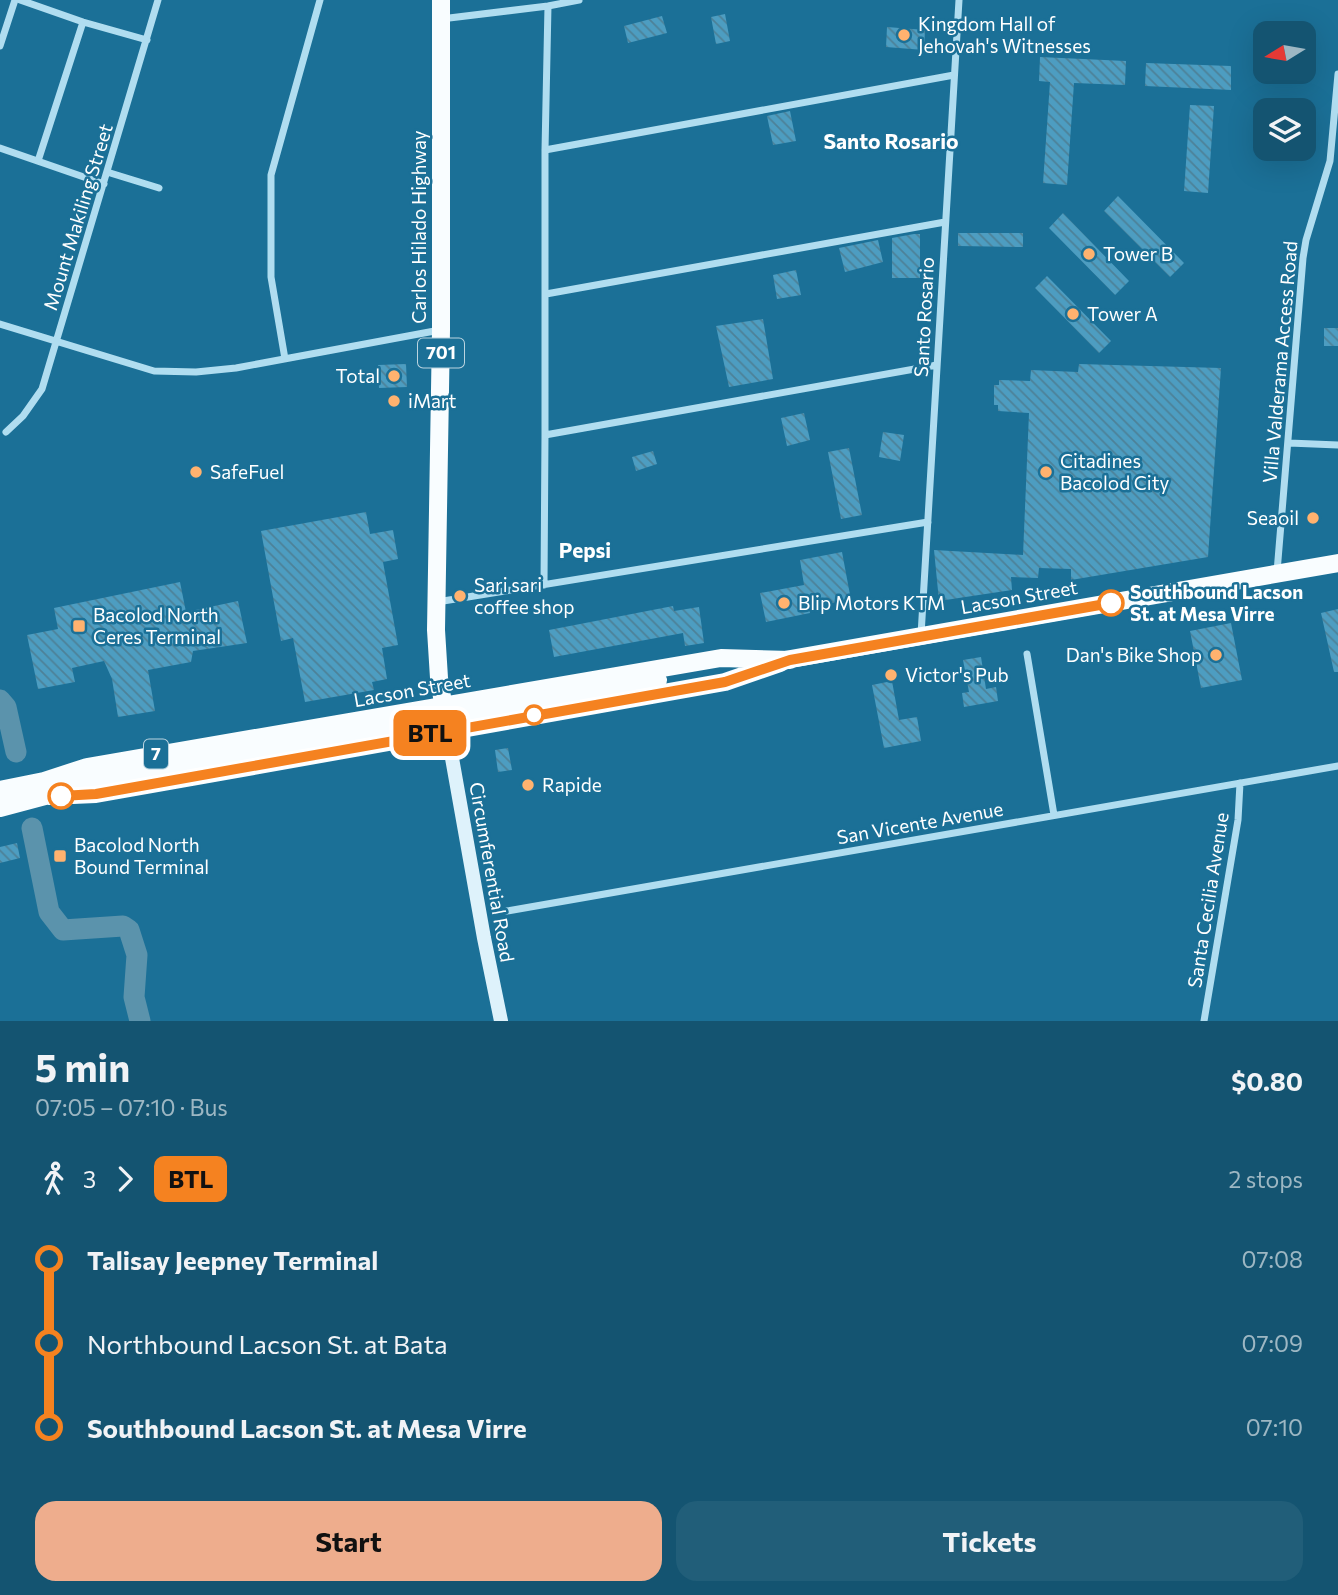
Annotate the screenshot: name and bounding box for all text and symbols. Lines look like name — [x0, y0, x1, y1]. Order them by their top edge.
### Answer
place label: Kingdom Hall of Jehovah's Witnesses — [918, 12, 1091, 57]
north arrow — [1253, 21, 1316, 84]
map controls — [1253, 21, 1316, 161]
marker: Kingdom Hall of Jehovah's Witnesses — [896, 27, 912, 43]
button: layers — [1253, 98, 1316, 161]
street label: Mount Makiling Street — [38, 121, 117, 313]
district label: Santo Rosario — [823, 128, 959, 153]
street label: Carlos Hilado Highway — [407, 130, 430, 324]
street label: Villa Valderama Access Road — [1257, 240, 1302, 484]
place label: Tower B — [1103, 242, 1173, 265]
marker: Tower B — [1081, 246, 1097, 262]
street label: Santo Rosario — [909, 256, 938, 378]
place label: Tower A — [1087, 302, 1158, 325]
marker: Tower A — [1065, 306, 1081, 322]
road number: 701 — [418, 338, 464, 368]
place label: Total — [336, 364, 380, 387]
marker: Total — [386, 368, 402, 384]
place label: iMart — [408, 389, 456, 412]
marker: iMart — [386, 393, 402, 409]
place label: Citadines Bacolod City — [1060, 449, 1169, 494]
place label: SafeFuel — [210, 460, 284, 483]
marker: SafeFuel — [188, 464, 204, 480]
marker: Citadines Bacolod City — [1038, 464, 1054, 480]
place label: Seaoil — [1247, 506, 1299, 529]
marker: Seaoil — [1305, 510, 1321, 526]
district label: Pepsi — [559, 537, 611, 562]
place label: Sari sari coffee shop — [474, 573, 575, 618]
street label: Lacson Street — [959, 575, 1079, 618]
place label: Southbound Lacson St. at Mesa Virre — [1130, 580, 1303, 625]
marker: Sari sari coffee shop — [452, 588, 468, 604]
marker: Southbound Lacson St. at Mesa Virre — [1098, 590, 1124, 616]
place label: Blip Motors KTM — [798, 591, 945, 614]
marker: Blip Motors KTM — [776, 595, 792, 611]
place label: Bacolod North Ceres Terminal — [93, 603, 221, 648]
marker: Bacolod North Ceres Terminal — [71, 618, 87, 634]
place label: Dan's Bike Shop — [1066, 643, 1202, 666]
marker: Dan's Bike Shop — [1208, 647, 1224, 663]
place label: Victor's Pub — [905, 663, 1009, 686]
marker: Victor's Pub — [883, 667, 899, 683]
street label: Lacson Street — [352, 668, 472, 711]
unlabelled marker — [524, 705, 544, 725]
line badge: BTL — [390, 710, 470, 756]
text: BTL — [407, 718, 453, 747]
road number: 7 — [144, 740, 168, 768]
place label: Rapide — [542, 773, 602, 796]
marker: Rapide — [520, 777, 536, 793]
street label: Circumferential Road — [465, 780, 520, 964]
unlabelled marker — [48, 783, 74, 809]
street label: San Vicente Avenue — [835, 797, 1005, 848]
street label: Santa Cecilia Avenue — [1182, 811, 1233, 989]
place label: Bacolod North Bound Terminal — [74, 833, 209, 878]
marker: Bacolod North Bound Terminal — [52, 848, 68, 864]
text: 5 min — [35, 1043, 130, 1090]
text: $0.80 — [1231, 1065, 1303, 1096]
text: 07:05 – 07:10 · Bus — [35, 1093, 228, 1121]
icon: walk — [35, 1160, 73, 1198]
icon: forward — [106, 1160, 144, 1198]
text: BTL — [168, 1164, 213, 1193]
text: 3 — [83, 1165, 96, 1193]
text: 2 stops — [1229, 1165, 1303, 1193]
text: Talisay Jeepney Terminal — [87, 1244, 378, 1275]
text: 07:08 — [1242, 1245, 1303, 1273]
text: Northbound Lacson St. at Bata — [87, 1328, 448, 1359]
text: 07:09 — [1242, 1329, 1303, 1357]
text: Southbound Lacson St. at Mesa Virre — [87, 1412, 527, 1443]
text: 07:10 — [1246, 1413, 1303, 1441]
button: Start — [35, 1501, 662, 1581]
button: Tickets — [676, 1501, 1303, 1581]

